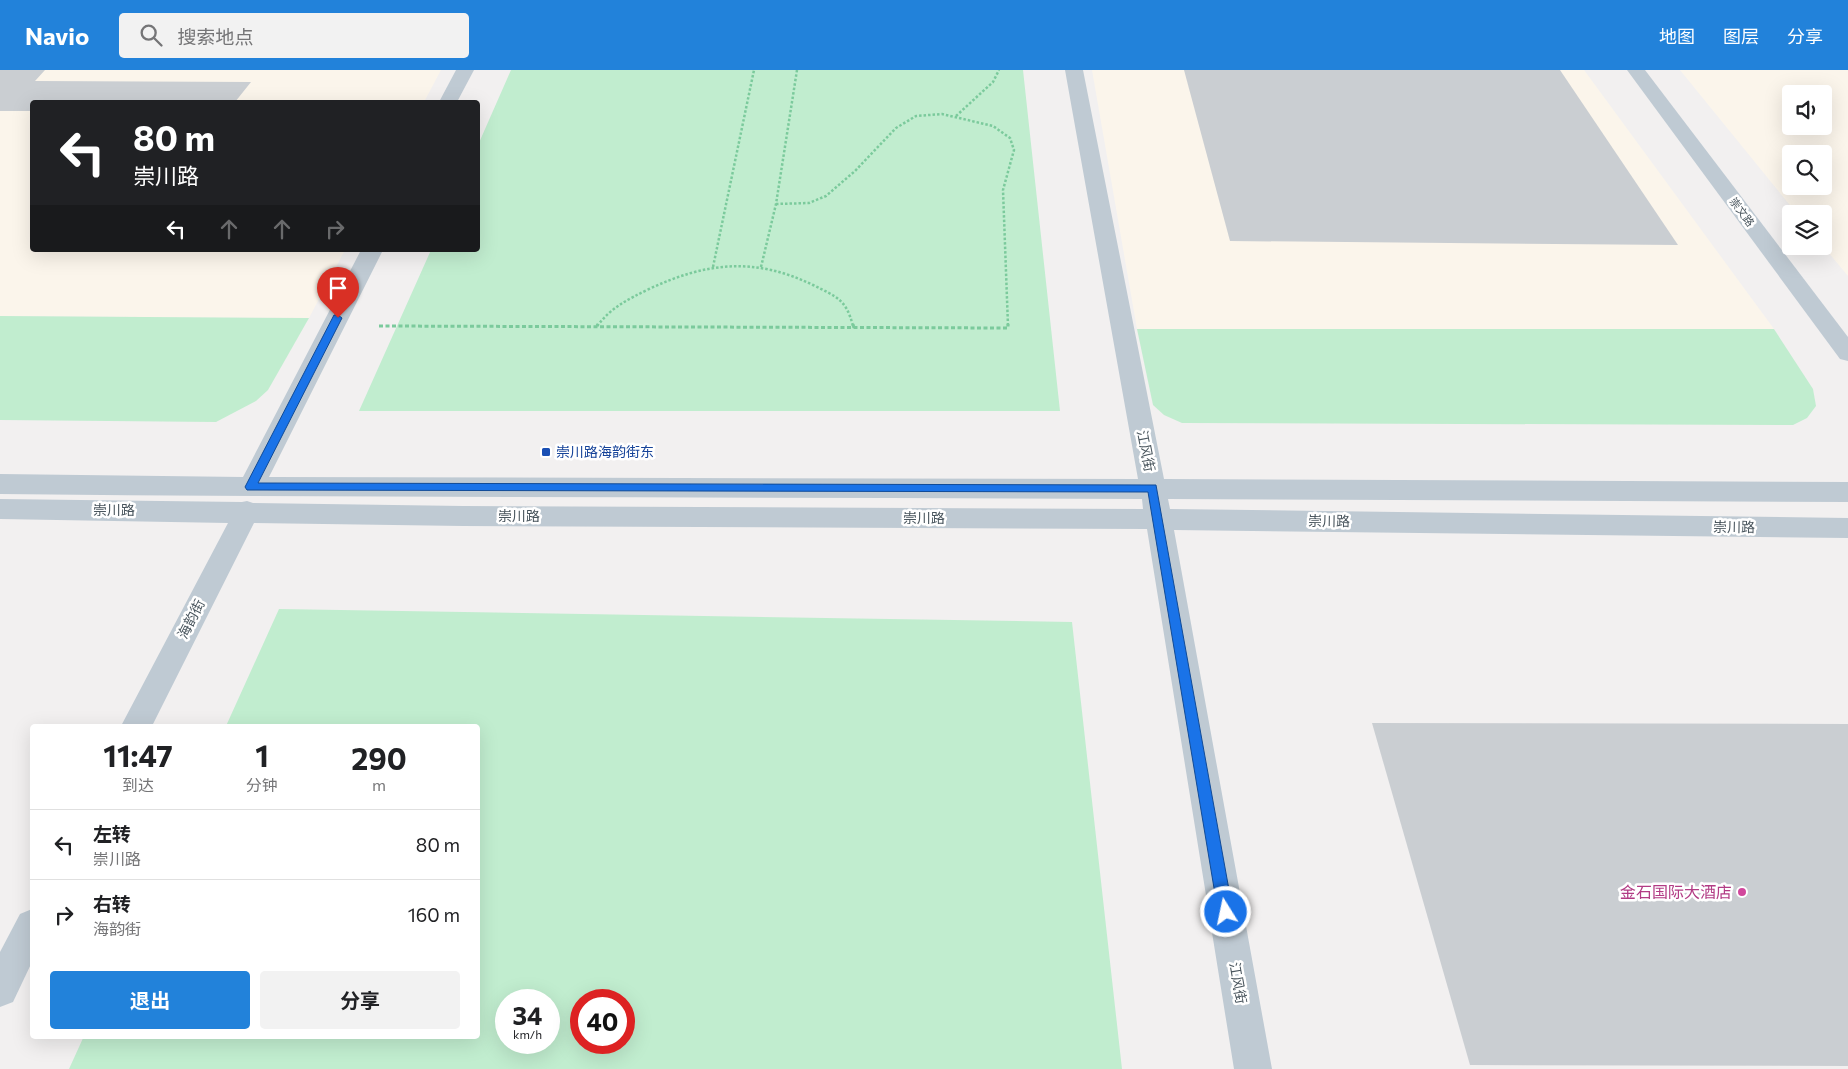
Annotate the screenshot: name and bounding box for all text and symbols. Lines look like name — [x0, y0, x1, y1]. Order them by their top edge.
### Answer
search box — [119, 13, 469, 58]
text: Navio — [25, 21, 89, 50]
icon: search — [137, 21, 165, 49]
text: 搜索地点 — [177, 25, 253, 48]
text: 地图 — [1659, 25, 1695, 47]
text: 图层 — [1723, 25, 1759, 47]
text: 分享 — [1787, 25, 1823, 47]
map controls — [1782, 85, 1832, 255]
button: sound — [1782, 85, 1832, 135]
text: 80 m — [133, 115, 215, 158]
icon: left — [50, 120, 115, 185]
button: search — [1782, 145, 1832, 195]
text: 崇川路 — [133, 162, 199, 189]
street label: 崇文路 — [1727, 195, 1758, 229]
button: layers — [1782, 205, 1832, 255]
icon: left — [162, 215, 190, 243]
icon: ahead — [215, 215, 243, 243]
icon: ahead — [268, 215, 296, 243]
icon: right — [321, 215, 349, 243]
pin — [317, 267, 359, 318]
icon: arrive — [324, 274, 352, 302]
street label: 江风街 — [1134, 429, 1159, 473]
place label: 崇川路海韵街东 — [556, 443, 654, 460]
marker: 崇川路海韵街东 — [540, 446, 552, 458]
street label: 崇川路 — [93, 501, 135, 518]
street label: 崇川路 — [498, 507, 540, 524]
street label: 崇川路 — [903, 509, 945, 526]
street label: 崇川路 — [1308, 512, 1350, 529]
street label: 崇川路 — [1713, 518, 1755, 535]
street label: 海韵街 — [173, 596, 208, 641]
text: 11:47 — [103, 736, 173, 773]
text: 1 — [255, 736, 269, 773]
text: 290 — [351, 739, 407, 776]
text: 到达 — [122, 775, 154, 794]
text: 分钟 — [246, 775, 278, 794]
text: m — [372, 775, 386, 794]
text: 左转 — [93, 822, 131, 845]
icon: left — [50, 831, 78, 859]
text: 80 m — [416, 833, 460, 856]
text: 崇川路 — [93, 849, 141, 868]
place label: 金石国际大酒店 — [1620, 882, 1732, 901]
position arrow — [1199, 885, 1251, 937]
marker: 金石国际大酒店 — [1736, 886, 1748, 898]
text: 右转 — [93, 892, 131, 915]
icon: right — [50, 901, 78, 929]
text: 160 m — [408, 903, 460, 926]
text: 海韵街 — [93, 919, 141, 938]
street label: 江风街 — [1226, 961, 1251, 1005]
button: 退出 — [50, 971, 250, 1029]
button: 分享 — [260, 971, 460, 1029]
speed limit sign: 40 — [570, 989, 635, 1054]
text: 34 — [513, 1000, 542, 1030]
text: km/h — [513, 1027, 542, 1041]

